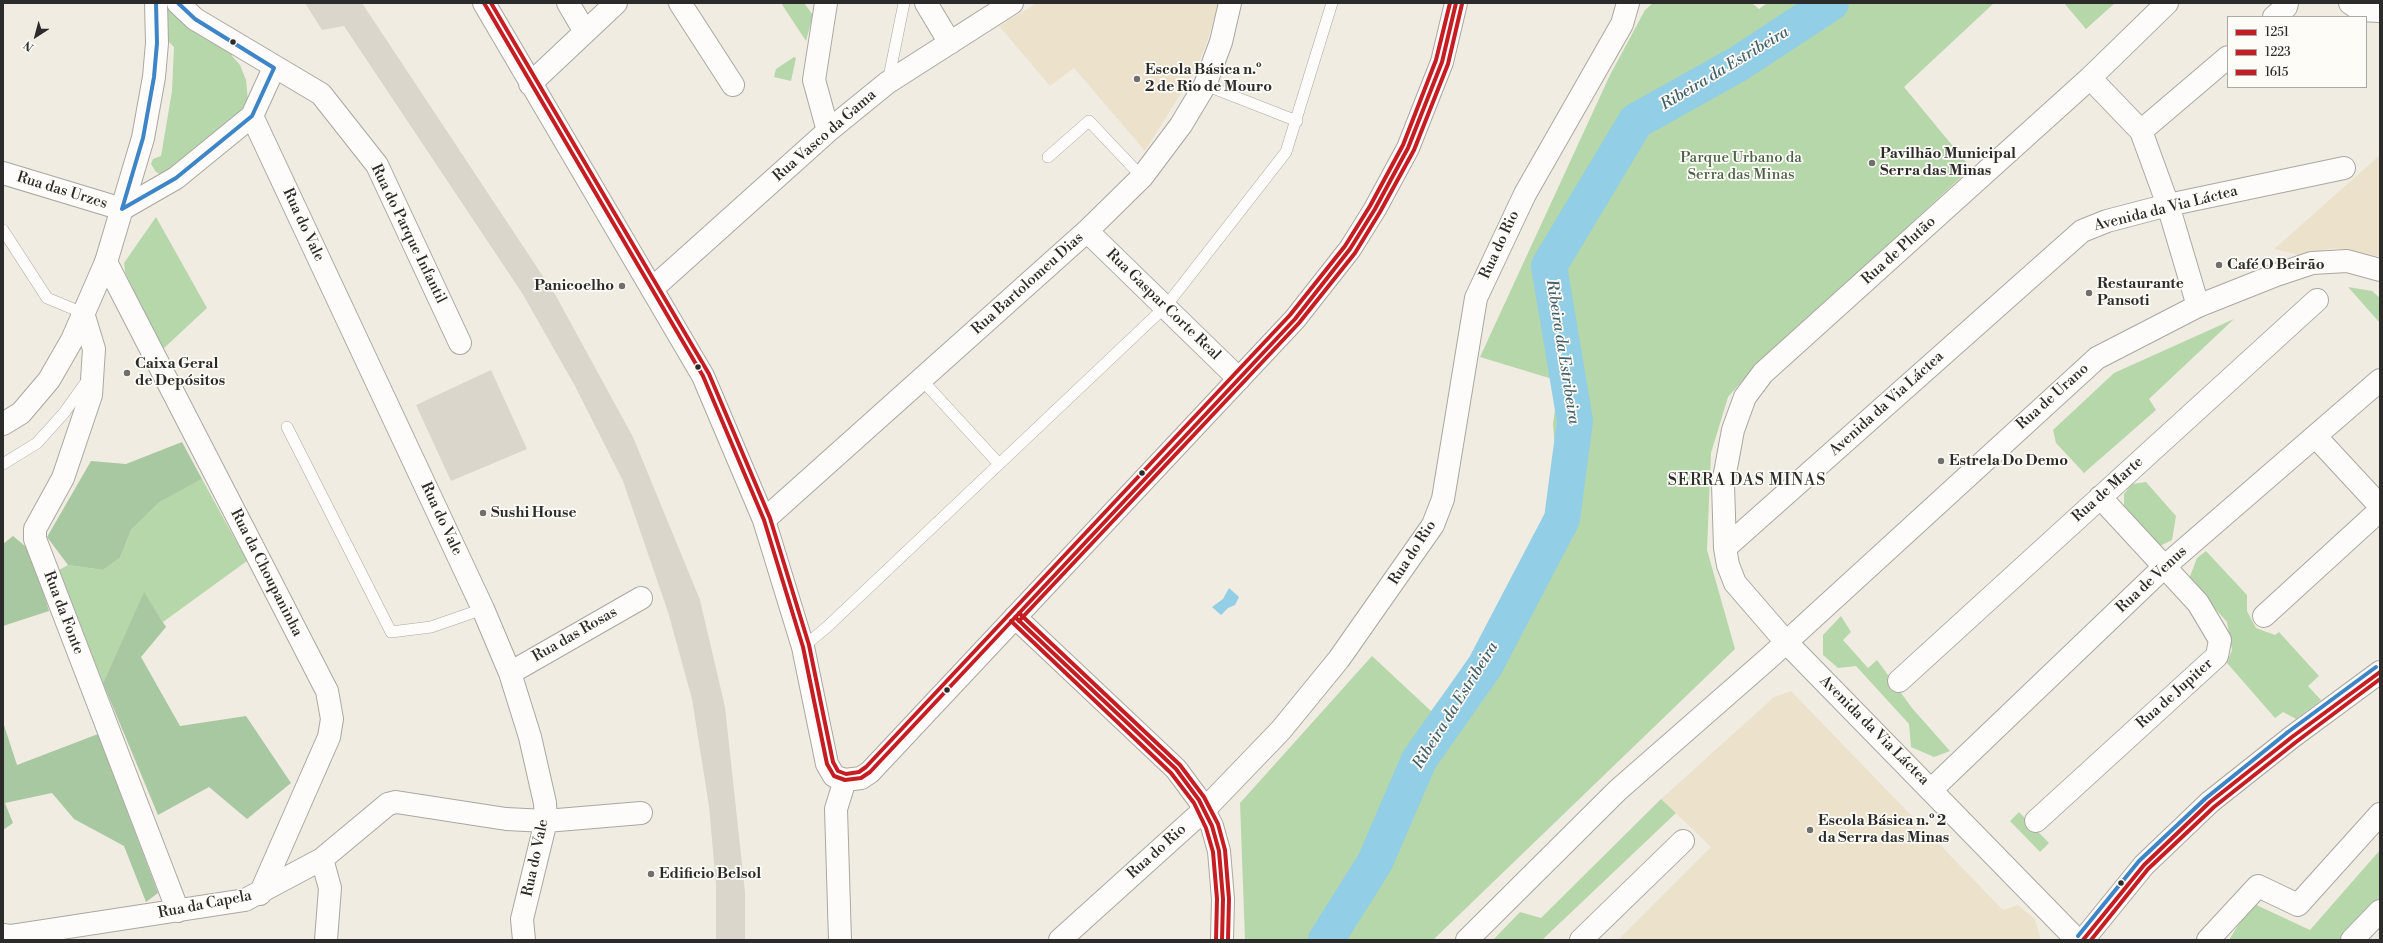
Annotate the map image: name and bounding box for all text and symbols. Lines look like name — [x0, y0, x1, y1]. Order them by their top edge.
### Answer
north arrow — [16, 16, 56, 56]
legend — [2227, 16, 2367, 88]
water label: Ribeira da Estribeira — [1657, 23, 1793, 115]
text: 1251 — [2265, 25, 2289, 40]
text: N — [21, 37, 37, 54]
unlabelled marker — [228, 37, 238, 47]
text: 1223 — [2265, 45, 2291, 60]
place label: Escola Básica n.º 2 de Rio de Mouro — [1145, 61, 1272, 96]
text: 1615 — [2265, 65, 2288, 80]
marker: Escola Básica n.º 2 de Rio de Mouro — [1132, 74, 1142, 84]
street label: Rua Vasco da Gama — [770, 86, 880, 186]
place label: Pavilhão Municipal Serra das Minas — [1880, 145, 2016, 180]
park label: Parque Urbano da Serra das Minas — [1680, 149, 1802, 184]
marker: Pavilhão Municipal Serra das Minas — [1867, 158, 1877, 168]
street label: Rua do Parque Infantil — [366, 161, 450, 307]
street label: Rua das Urzes — [14, 169, 110, 213]
street label: Avenida da Via Láctea — [2092, 182, 2240, 236]
street label: Rua do Vale — [278, 186, 328, 264]
street label: Rua do Rio — [1476, 208, 1524, 282]
street label: Rua de Plutão — [1858, 213, 1940, 289]
street label: Rua Bartolomeu Dias — [968, 229, 1088, 339]
street label: Rua Gaspar Corte Real — [1102, 246, 1224, 364]
place label: Café O Beirão — [2227, 256, 2325, 274]
marker: Café O Beirão — [2214, 260, 2224, 270]
place label: Restaurante Pansoti — [2097, 275, 2184, 310]
place label: Panicoelho — [534, 277, 614, 295]
water label: Ribeira da Estribeira — [1541, 278, 1583, 426]
marker: Panicoelho — [617, 281, 627, 291]
marker: Restaurante Pansoti — [2084, 288, 2094, 298]
street label: Avenida da Via Láctea — [1826, 348, 1948, 460]
place label: Caixa Geral de Depósitos — [135, 355, 225, 390]
street label: Rua de Urano — [2013, 360, 2093, 434]
unlabelled marker — [693, 362, 703, 372]
marker: Caixa Geral de Depósitos — [122, 368, 132, 378]
place label: Estrela Do Demo — [1949, 452, 2068, 470]
street label: Rua de Marte — [2069, 453, 2147, 527]
marker: Estrela Do Demo — [1936, 456, 1946, 466]
unlabelled marker — [1137, 468, 1147, 478]
district label: SERRA DAS MINAS — [1668, 471, 1826, 491]
street label: Rua do Vale — [416, 480, 466, 558]
place label: Sushi House — [491, 504, 577, 522]
street label: Rua da Choupaninha — [226, 506, 306, 640]
marker: Sushi House — [478, 508, 488, 518]
street label: Rua do Rio — [1385, 517, 1441, 589]
street label: Rua de Venus — [2113, 543, 2191, 617]
street label: Rua da Fonte — [39, 569, 87, 657]
street label: Rua das Rosas — [529, 604, 621, 666]
water label: Ribeira da Estribeira — [1409, 639, 1503, 773]
street label: Rua de Jupiter — [2133, 655, 2217, 733]
street label: Avenida da Via Láctea — [1815, 672, 1933, 790]
unlabelled marker — [942, 685, 952, 695]
place label: Escola Básica n.º 2 da Serra das Minas — [1818, 812, 1949, 847]
street label: Rua do Vale — [519, 818, 553, 898]
street label: Rua do Rio — [1124, 821, 1190, 883]
marker: Escola Básica n.º 2 da Serra das Minas — [1805, 825, 1815, 835]
place label: Edificio Belsol — [659, 865, 761, 883]
marker: Edificio Belsol — [646, 869, 656, 879]
unlabelled marker — [2116, 878, 2126, 888]
street label: Rua da Capela — [157, 887, 253, 923]

